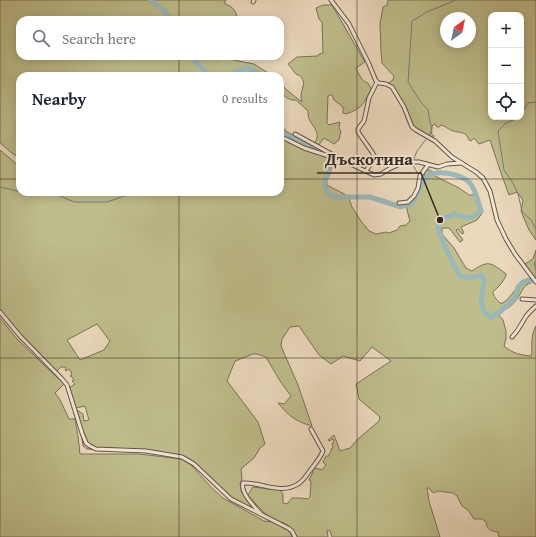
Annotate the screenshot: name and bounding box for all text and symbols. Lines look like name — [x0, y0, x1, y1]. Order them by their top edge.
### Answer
north arrow — [440, 12, 476, 48]
map controls — [488, 12, 524, 120]
button: + — [488, 12, 524, 48]
search box — [16, 16, 284, 60]
icon: search — [30, 27, 52, 49]
text: Search here — [62, 28, 136, 49]
button: − — [488, 48, 524, 84]
button: locate — [488, 84, 524, 120]
text: Nearby — [32, 86, 86, 111]
text: 0 results — [222, 89, 268, 108]
callout: Дъскотина — [317, 144, 421, 173]
text: Дъскотина — [324, 146, 413, 171]

